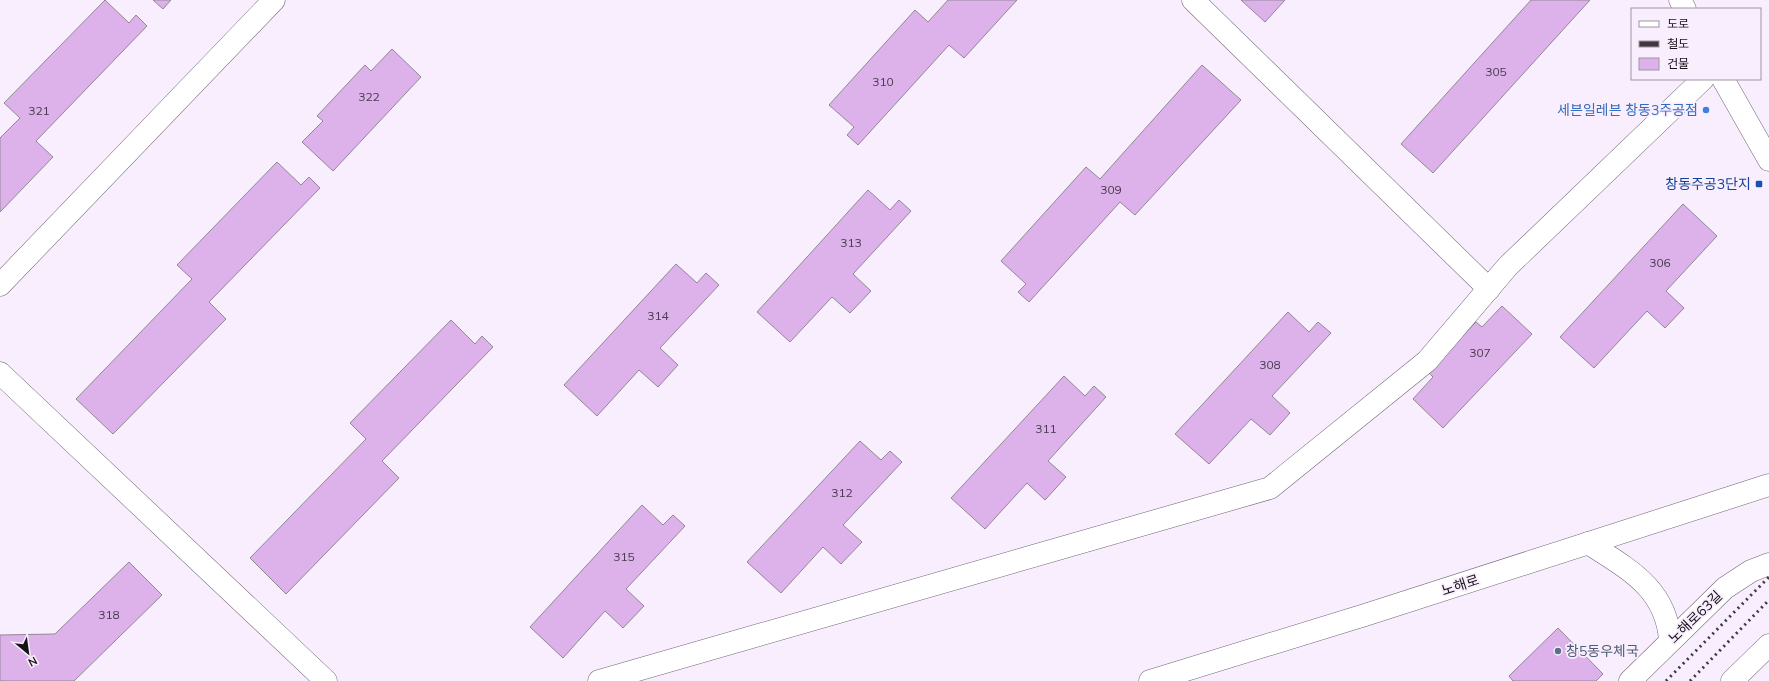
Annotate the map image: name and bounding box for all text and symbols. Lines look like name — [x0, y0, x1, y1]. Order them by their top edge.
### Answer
legend — [1631, 8, 1761, 80]
text: 도로 — [1667, 16, 1689, 31]
text: 철도 — [1667, 36, 1689, 51]
text: 건물 — [1667, 56, 1689, 71]
house number: 305 — [1485, 64, 1507, 79]
house number: 310 — [872, 74, 894, 89]
house number: 322 — [358, 89, 380, 104]
place label: 세븐일레븐 창동3주공점 — [1557, 101, 1698, 119]
house number: 321 — [28, 103, 50, 118]
marker: 세븐일레븐 창동3주공점 — [1701, 105, 1711, 115]
place label: 창동주공3단지 — [1665, 175, 1751, 193]
marker: 창동주공3단지 — [1754, 179, 1764, 189]
house number: 309 — [1100, 182, 1122, 197]
house number: 313 — [840, 235, 862, 250]
house number: 306 — [1649, 255, 1671, 270]
house number: 314 — [647, 308, 669, 323]
house number: 307 — [1469, 345, 1491, 360]
house number: 308 — [1259, 357, 1281, 372]
house number: 311 — [1035, 421, 1057, 436]
house number: 312 — [831, 485, 853, 500]
house number: 315 — [613, 549, 635, 564]
street label: 노해로 — [1439, 570, 1481, 600]
street label: 노해로63길 — [1664, 587, 1726, 647]
house number: 318 — [98, 607, 120, 622]
north arrow — [8, 633, 48, 673]
place label: 창5동우체국 — [1566, 642, 1639, 660]
marker: 창5동우체국 — [1553, 646, 1563, 656]
text: N — [26, 654, 40, 670]

